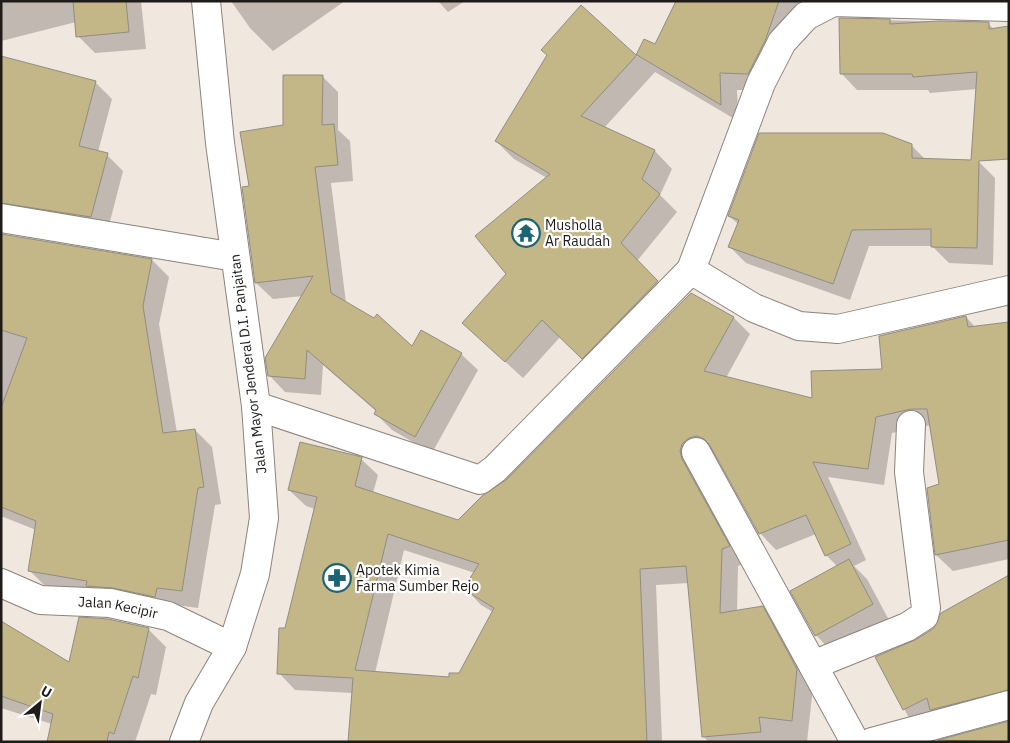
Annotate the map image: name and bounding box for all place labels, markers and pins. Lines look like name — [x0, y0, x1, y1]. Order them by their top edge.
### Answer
place label: Musholla Ar Raudah — [545, 216, 610, 250]
temple icon: Musholla Ar Raudah — [511, 218, 541, 248]
place label: Apotek Kimia Farma Sumber Rejo — [356, 561, 479, 595]
pharmacy icon: Apotek Kimia Farma Sumber Rejo — [322, 563, 352, 593]

